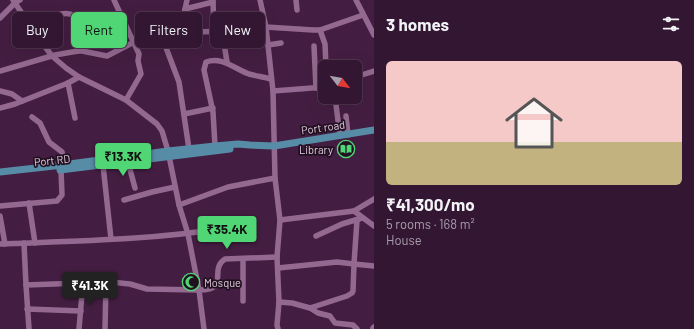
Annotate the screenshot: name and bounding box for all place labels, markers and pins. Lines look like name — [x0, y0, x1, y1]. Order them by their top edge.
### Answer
library icon: Library — [336, 139, 356, 159]
pin: ₹13.3K — [90, 143, 156, 177]
place label: Library — [299, 143, 333, 156]
pin: ₹35.4K — [194, 216, 260, 250]
pin: ₹41.3K — [57, 272, 123, 306]
mosque icon: Mosque — [181, 272, 201, 292]
place label: Mosque — [204, 276, 241, 289]

